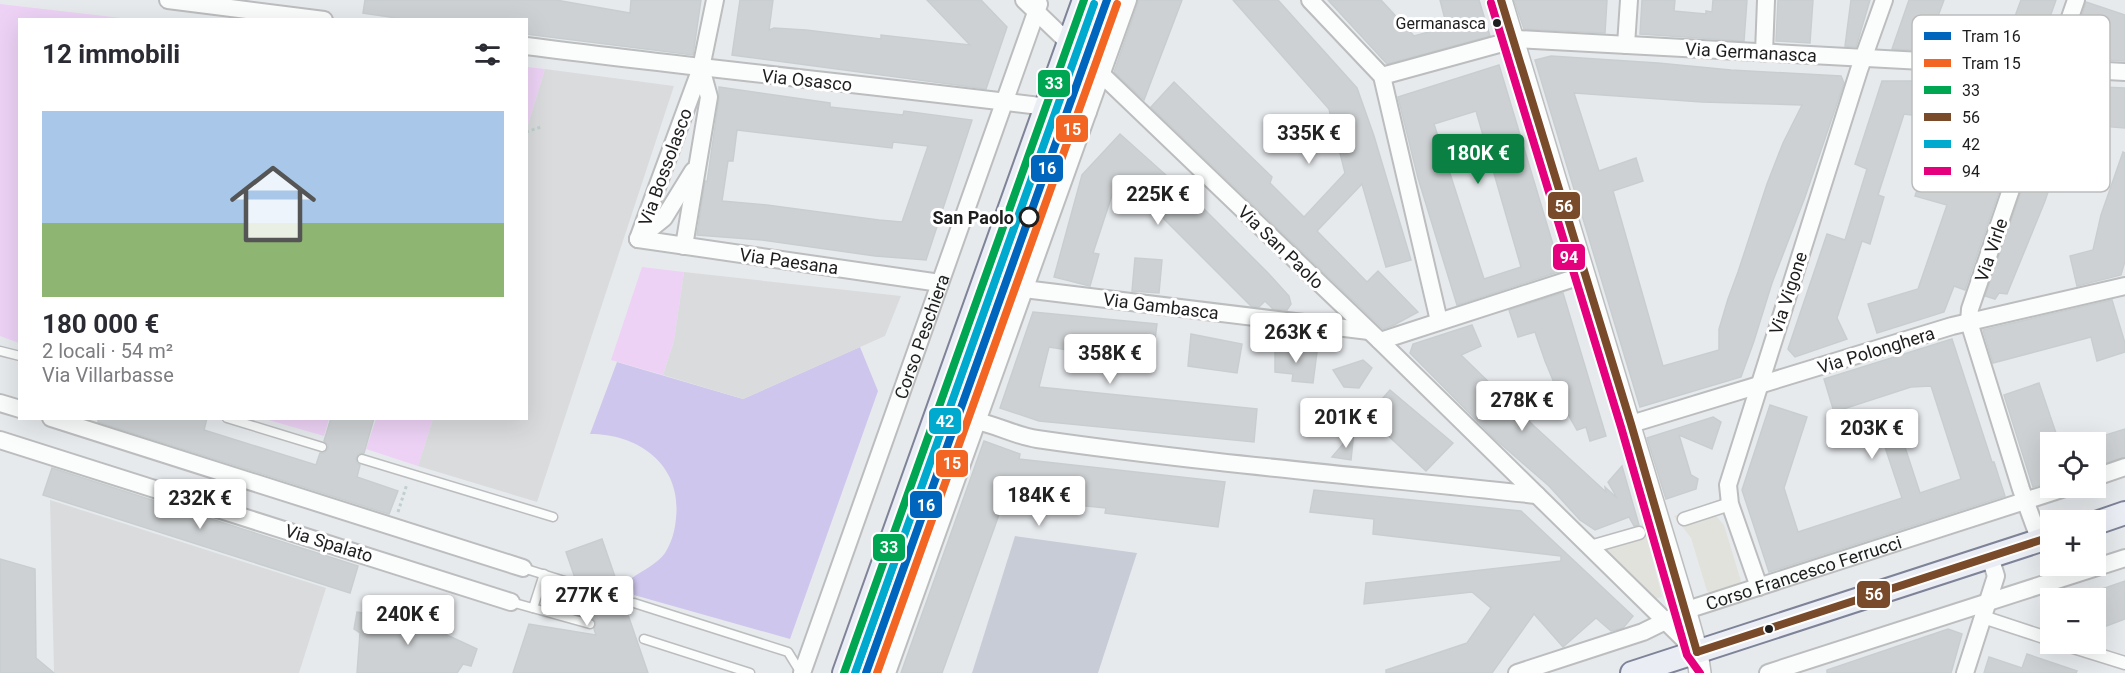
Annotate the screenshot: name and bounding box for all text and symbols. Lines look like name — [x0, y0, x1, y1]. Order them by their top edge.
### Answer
place label: Germanasca — [1396, 14, 1486, 33]
legend — [1912, 15, 2110, 192]
marker: Germanasca — [1491, 17, 1503, 29]
text: Tram 16 — [1962, 27, 2021, 46]
icon: filters — [471, 38, 504, 71]
street label: Via Germanasca — [1685, 38, 1817, 66]
text: 12 immobili — [42, 39, 180, 69]
text: Tram 15 — [1962, 54, 2021, 73]
street label: Via Osasco — [761, 65, 853, 95]
line badge: 33 — [1037, 69, 1071, 98]
text: 33 — [1045, 74, 1063, 93]
text: 33 — [1962, 81, 1980, 100]
street label: Via Bossolasco — [634, 105, 696, 229]
text: 56 — [1962, 108, 1980, 127]
line badge: 15 — [1055, 114, 1089, 143]
pin: 335K € — [1260, 114, 1358, 165]
text: 15 — [1063, 120, 1081, 139]
text: 335K € — [1277, 121, 1341, 145]
pin: 180K € — [1429, 134, 1527, 185]
text: 42 — [1962, 135, 1980, 154]
text: 180K € — [1446, 141, 1510, 165]
icon: home — [219, 150, 327, 258]
line badge: 16 — [1030, 154, 1064, 183]
text: 16 — [1038, 159, 1056, 178]
text: 94 — [1962, 162, 1980, 181]
pin: 225K € — [1109, 175, 1207, 226]
text: 225K € — [1126, 182, 1190, 206]
line badge: 56 — [1547, 191, 1581, 220]
text: 56 — [1555, 197, 1573, 216]
street label: Via San Paolo — [1234, 201, 1328, 293]
place label: San Paolo — [932, 207, 1014, 228]
marker: San Paolo — [1019, 207, 1039, 227]
street label: Via Virle — [1970, 215, 2012, 285]
line badge: 94 — [1552, 243, 1586, 271]
street label: Via Paesana — [738, 244, 840, 278]
text: 94 — [1560, 248, 1578, 267]
street label: Via Vigone — [1765, 249, 1811, 337]
street label: Corso Peschiera — [889, 271, 953, 402]
street label: Via Gambasca — [1102, 288, 1220, 324]
text: 180 000 € — [42, 309, 159, 339]
pin: 263K € — [1247, 313, 1345, 364]
text: 263K € — [1264, 320, 1328, 344]
street label: Via Polonghera — [1815, 322, 1937, 378]
pin: 358K € — [1061, 334, 1159, 385]
text: 2 locali · 54 m² — [42, 339, 173, 363]
text: 358K € — [1078, 341, 1142, 365]
text: Via Villarbasse — [42, 363, 174, 387]
pin: 278K € — [1473, 381, 1571, 432]
text: 278K € — [1490, 388, 1554, 412]
pin: 201K € — [1297, 398, 1395, 449]
text: 201K € — [1314, 405, 1378, 429]
line badge: 42 — [928, 407, 962, 435]
pin: 203K € — [1823, 409, 1921, 460]
text: 42 — [936, 412, 954, 431]
text: 203K € — [1840, 416, 1904, 440]
map controls — [2040, 432, 2106, 654]
button: locate — [2040, 432, 2106, 498]
line badge: 15 — [935, 449, 969, 478]
text: 15 — [943, 454, 961, 473]
pin: 184K € — [990, 476, 1088, 527]
pin: 232K € — [151, 479, 249, 530]
text: 184K € — [1007, 483, 1071, 507]
text: 232K € — [168, 486, 232, 510]
line badge: 16 — [909, 490, 943, 519]
text: 16 — [917, 496, 935, 515]
button: + — [2040, 510, 2106, 576]
street label: Via Spalato — [283, 520, 375, 566]
street label: Corso Francesco Ferrucci — [1703, 531, 1904, 614]
line badge: 33 — [872, 533, 906, 562]
text: 33 — [880, 538, 898, 557]
pin: 277K € — [538, 576, 636, 627]
line badge: 56 — [1856, 580, 1891, 609]
text: 277K € — [555, 583, 619, 607]
text: 56 — [1865, 585, 1883, 604]
button: − — [2040, 588, 2106, 654]
pin: 240K € — [359, 595, 457, 646]
text: 240K € — [376, 602, 440, 626]
unlabelled marker — [1763, 623, 1775, 635]

